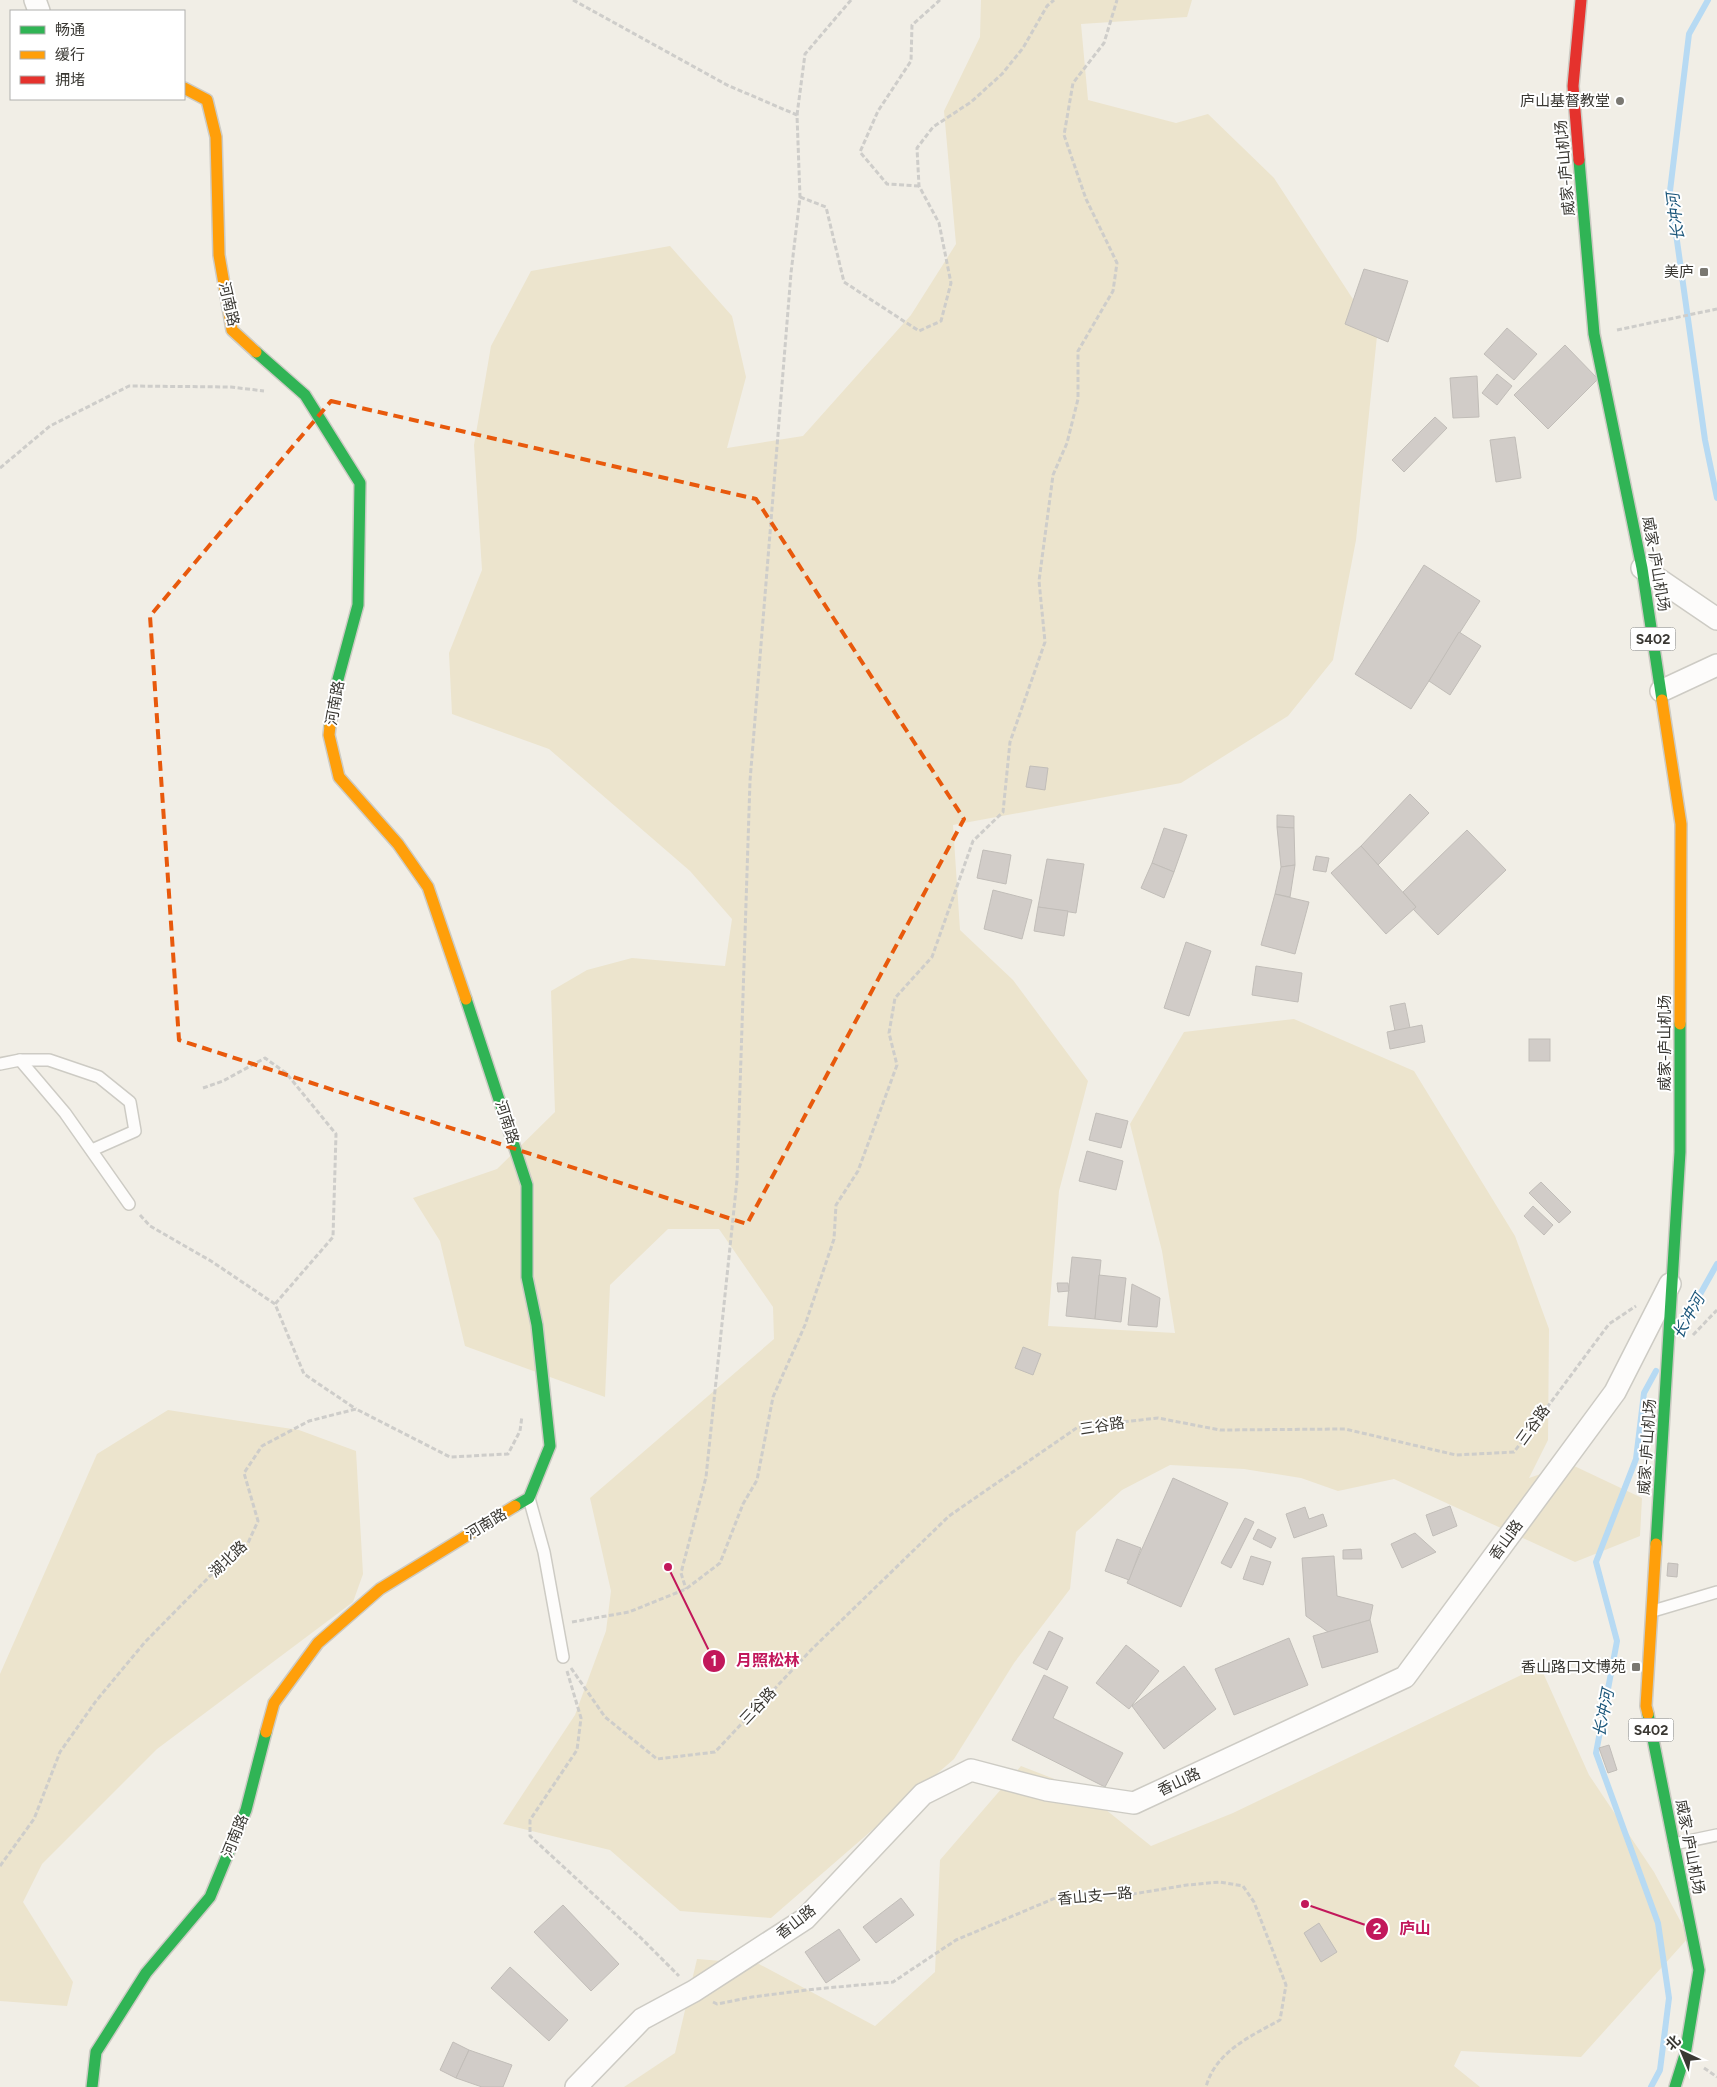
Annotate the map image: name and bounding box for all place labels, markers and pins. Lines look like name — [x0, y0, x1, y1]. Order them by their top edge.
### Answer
place label: 庐山基督教堂 — [1520, 92, 1610, 110]
marker: 庐山基督教堂 — [1614, 95, 1626, 107]
place label: 美庐 — [1664, 263, 1694, 281]
marker: 美庐 — [1698, 266, 1710, 278]
callout: 月照松林 — [701, 1645, 810, 1676]
place label: 香山路口文博苑 — [1521, 1658, 1626, 1676]
marker: 香山路口文博苑 — [1630, 1661, 1642, 1673]
callout: 庐山 — [1364, 1913, 1441, 1944]

